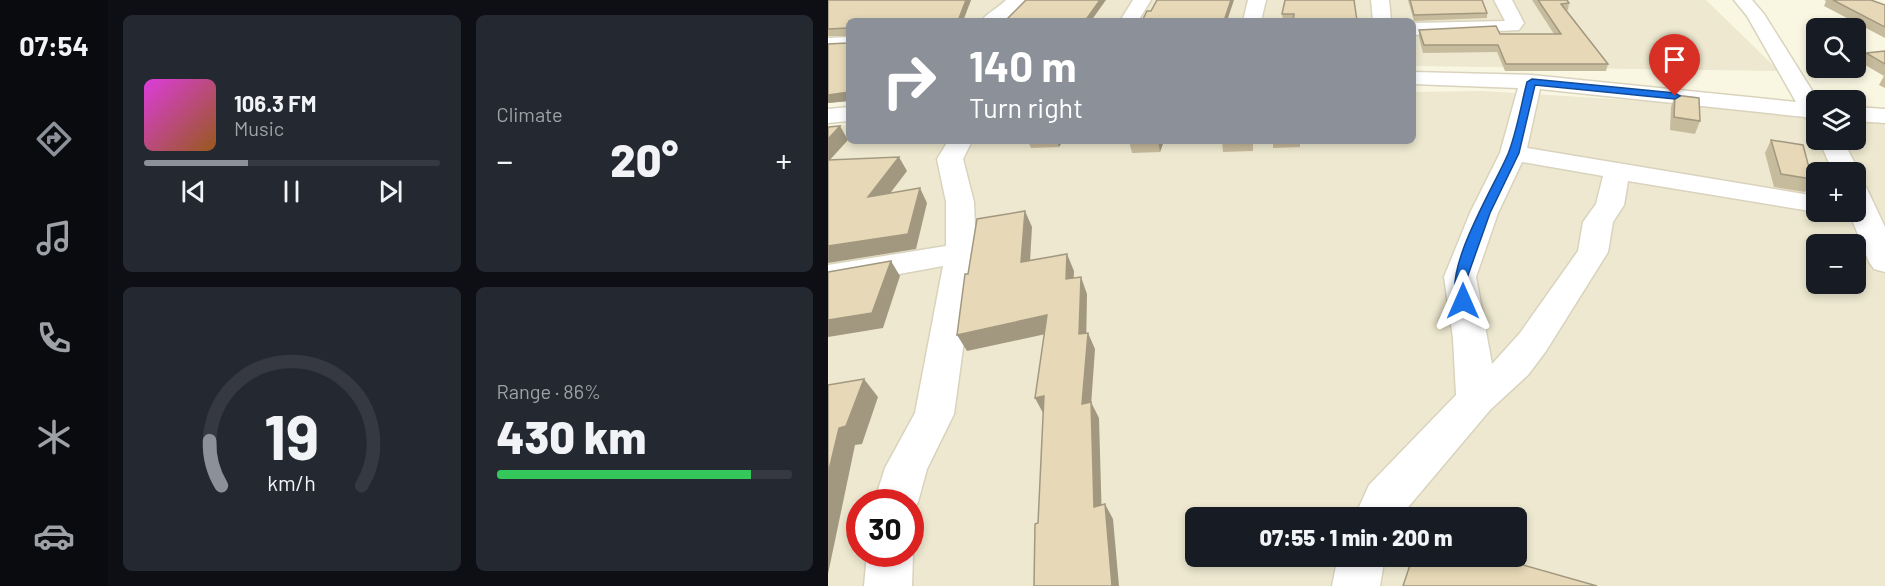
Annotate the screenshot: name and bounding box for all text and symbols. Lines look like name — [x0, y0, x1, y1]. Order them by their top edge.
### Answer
map controls — [1806, 18, 1866, 294]
button: search — [1806, 18, 1866, 78]
text: 07:54 — [19, 29, 89, 61]
pin — [1649, 34, 1700, 96]
text: 140 m — [969, 40, 1077, 90]
icon: right — [870, 42, 948, 120]
icon: arrive — [1658, 43, 1691, 76]
text: 106.3 FM — [234, 90, 316, 116]
button: layers — [1806, 90, 1866, 150]
text: Turn right — [969, 91, 1083, 123]
text: Climate — [497, 102, 563, 126]
text: Music — [234, 116, 284, 140]
icon: directions — [33, 118, 75, 160]
text: 20° — [610, 132, 678, 186]
text: − — [497, 140, 513, 180]
text: + — [776, 140, 792, 180]
button: + — [1806, 162, 1866, 222]
icon: previous — [177, 175, 210, 208]
icon: pause — [275, 175, 308, 208]
icon: next — [374, 175, 407, 208]
icon: music — [33, 217, 75, 259]
button: − — [1806, 234, 1866, 294]
position arrow — [1431, 269, 1495, 333]
icon: phone — [33, 317, 75, 359]
text: Range · 86% — [497, 379, 601, 403]
text: 19 — [264, 398, 319, 472]
text: 430 km — [497, 409, 646, 463]
icon: climate — [33, 416, 75, 458]
text: km/h — [267, 470, 316, 495]
speed limit sign: 30 — [846, 489, 924, 567]
icon: car — [33, 515, 75, 557]
text: 07:55 · 1 min · 200 m — [1259, 524, 1453, 550]

